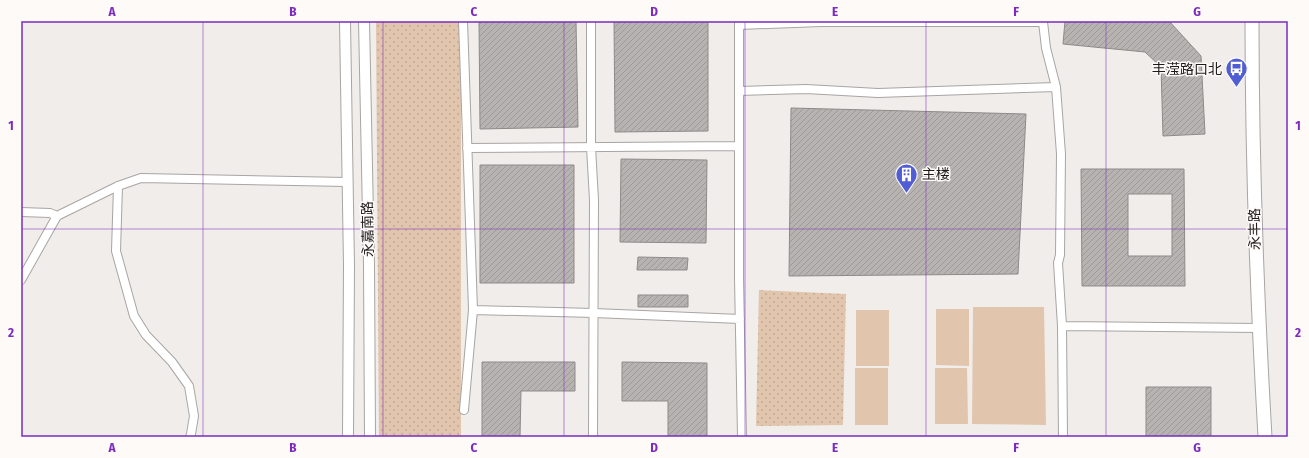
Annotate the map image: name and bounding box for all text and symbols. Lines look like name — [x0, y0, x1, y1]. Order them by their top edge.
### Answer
text: A — [107, 4, 116, 19]
text: B — [289, 4, 297, 19]
text: C — [471, 4, 478, 19]
text: D — [650, 4, 658, 19]
text: E — [832, 4, 838, 19]
text: F — [1013, 4, 1019, 19]
text: G — [1193, 4, 1201, 19]
bus stop icon: 丰滢路口北 — [1224, 56, 1250, 89]
place label: 丰滢路口北 — [1152, 61, 1222, 78]
text: 1 — [8, 118, 14, 133]
text: 1 — [1295, 118, 1301, 133]
building icon: 主楼 — [893, 161, 919, 194]
place label: 主楼 — [922, 166, 950, 183]
street label: 永嘉南路 — [359, 201, 377, 257]
street label: 永丰路 — [1246, 208, 1264, 250]
text: 2 — [7, 325, 14, 340]
text: 2 — [1294, 325, 1301, 340]
text: A — [107, 440, 116, 455]
text: B — [289, 440, 297, 455]
text: C — [471, 440, 478, 455]
text: D — [650, 440, 658, 455]
text: E — [832, 440, 838, 455]
text: F — [1013, 440, 1019, 455]
text: G — [1193, 440, 1201, 455]

